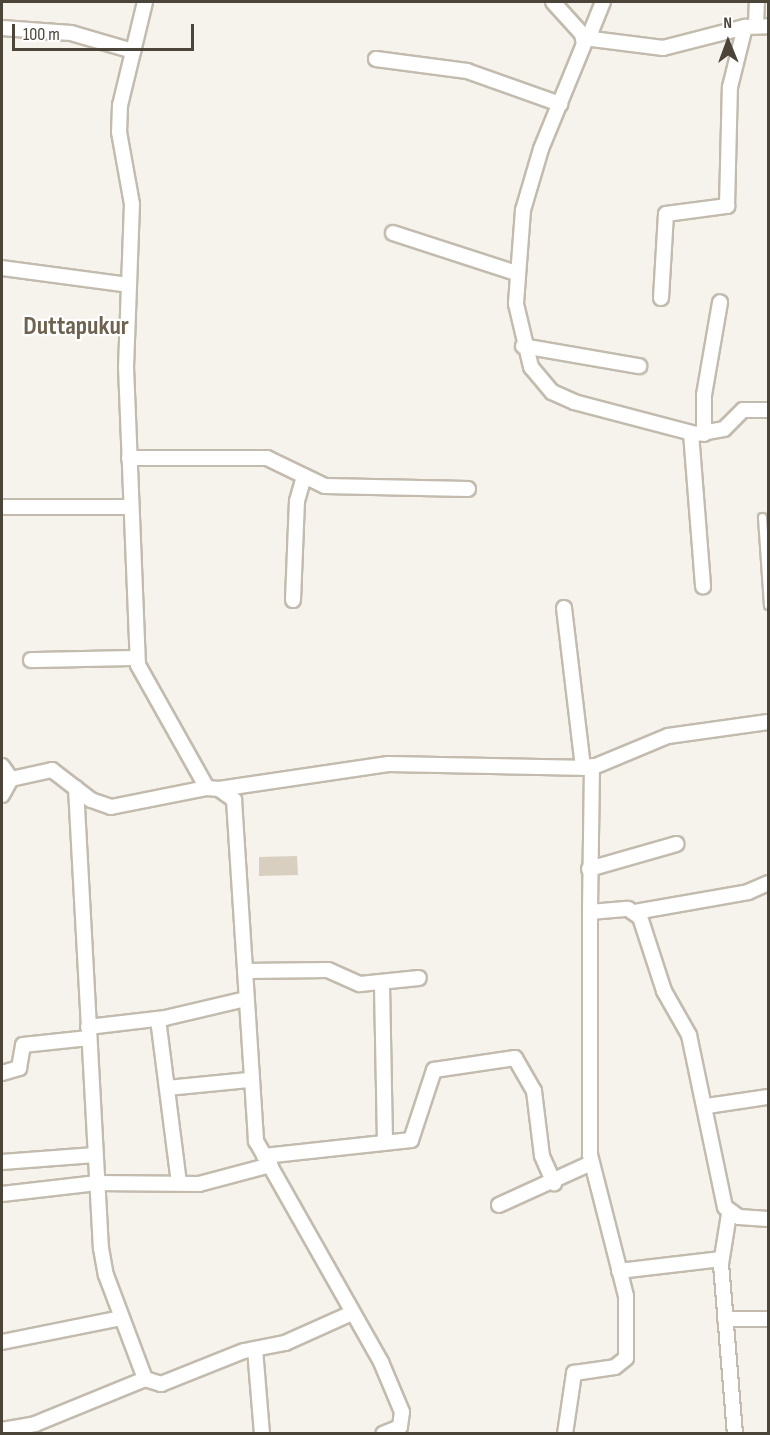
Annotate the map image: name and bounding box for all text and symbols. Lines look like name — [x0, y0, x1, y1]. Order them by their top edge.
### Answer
scale bar — [15, 12, 196, 50]
north arrow — [698, 12, 758, 72]
text: N — [723, 14, 732, 33]
text: 100 m — [23, 24, 60, 45]
district label: Duttapukur — [23, 311, 129, 343]

